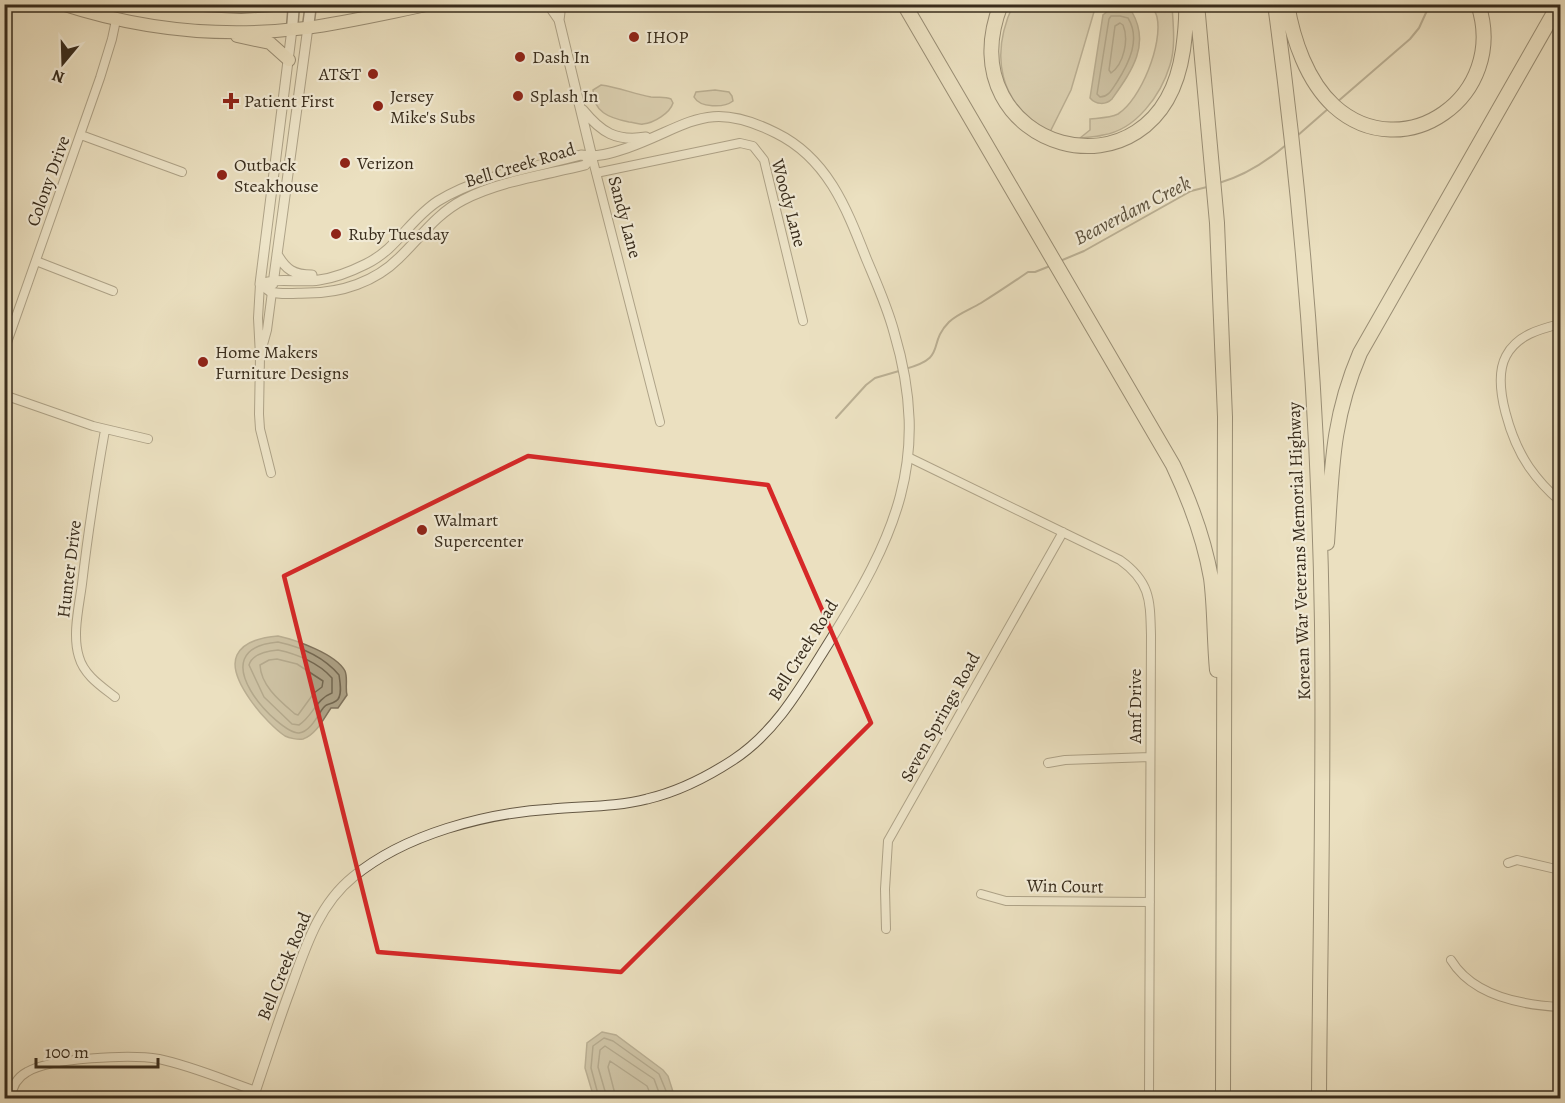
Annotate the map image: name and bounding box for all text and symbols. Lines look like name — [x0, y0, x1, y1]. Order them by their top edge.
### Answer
place label: IHOP — [646, 25, 689, 49]
marker: IHOP — [627, 30, 641, 44]
north arrow — [33, 33, 93, 93]
place label: Dash In — [532, 45, 590, 69]
marker: Dash In — [513, 50, 527, 64]
place label: AT&T — [318, 62, 361, 86]
text: N — [49, 64, 68, 89]
marker: AT&T — [366, 67, 380, 81]
place label: Jersey Mike's Subs — [390, 84, 476, 129]
place label: Splash In — [530, 84, 599, 108]
place label: Patient First — [244, 89, 334, 113]
marker: Splash In — [511, 89, 525, 103]
marker: Patient First — [222, 92, 240, 110]
marker: Jersey Mike's Subs — [371, 99, 385, 113]
street label: Colony Drive — [21, 132, 75, 230]
street label: Bell Creek Road — [462, 137, 579, 193]
place label: Verizon — [356, 151, 414, 175]
place label: Outback Steakhouse — [234, 153, 319, 198]
street label: Woody Lane — [765, 155, 812, 250]
marker: Verizon — [338, 156, 352, 170]
marker: Outback Steakhouse — [215, 168, 229, 182]
water label: Beaverdam Creek — [1069, 169, 1195, 251]
street label: Sandy Lane — [603, 173, 647, 261]
place label: Ruby Tuesday — [348, 222, 450, 246]
marker: Ruby Tuesday — [329, 227, 343, 241]
place label: Home Makers Furniture Designs — [215, 340, 349, 385]
marker: Home Makers Furniture Designs — [196, 355, 210, 369]
street label: Korean War Veterans Memorial Highway — [1282, 401, 1316, 701]
place label: Walmart Supercenter — [433, 508, 524, 553]
street label: Hunter Drive — [51, 519, 87, 619]
marker: Walmart Supercenter — [415, 523, 429, 537]
street label: Bell Creek Road — [762, 595, 844, 705]
street label: Seven Springs Road — [894, 648, 986, 786]
street label: Amf Drive — [1123, 668, 1147, 745]
street label: Win Court — [1025, 873, 1104, 899]
street label: Bell Creek Road — [251, 908, 317, 1024]
scale bar — [36, 1031, 158, 1069]
text: 100 m — [45, 1040, 89, 1064]

